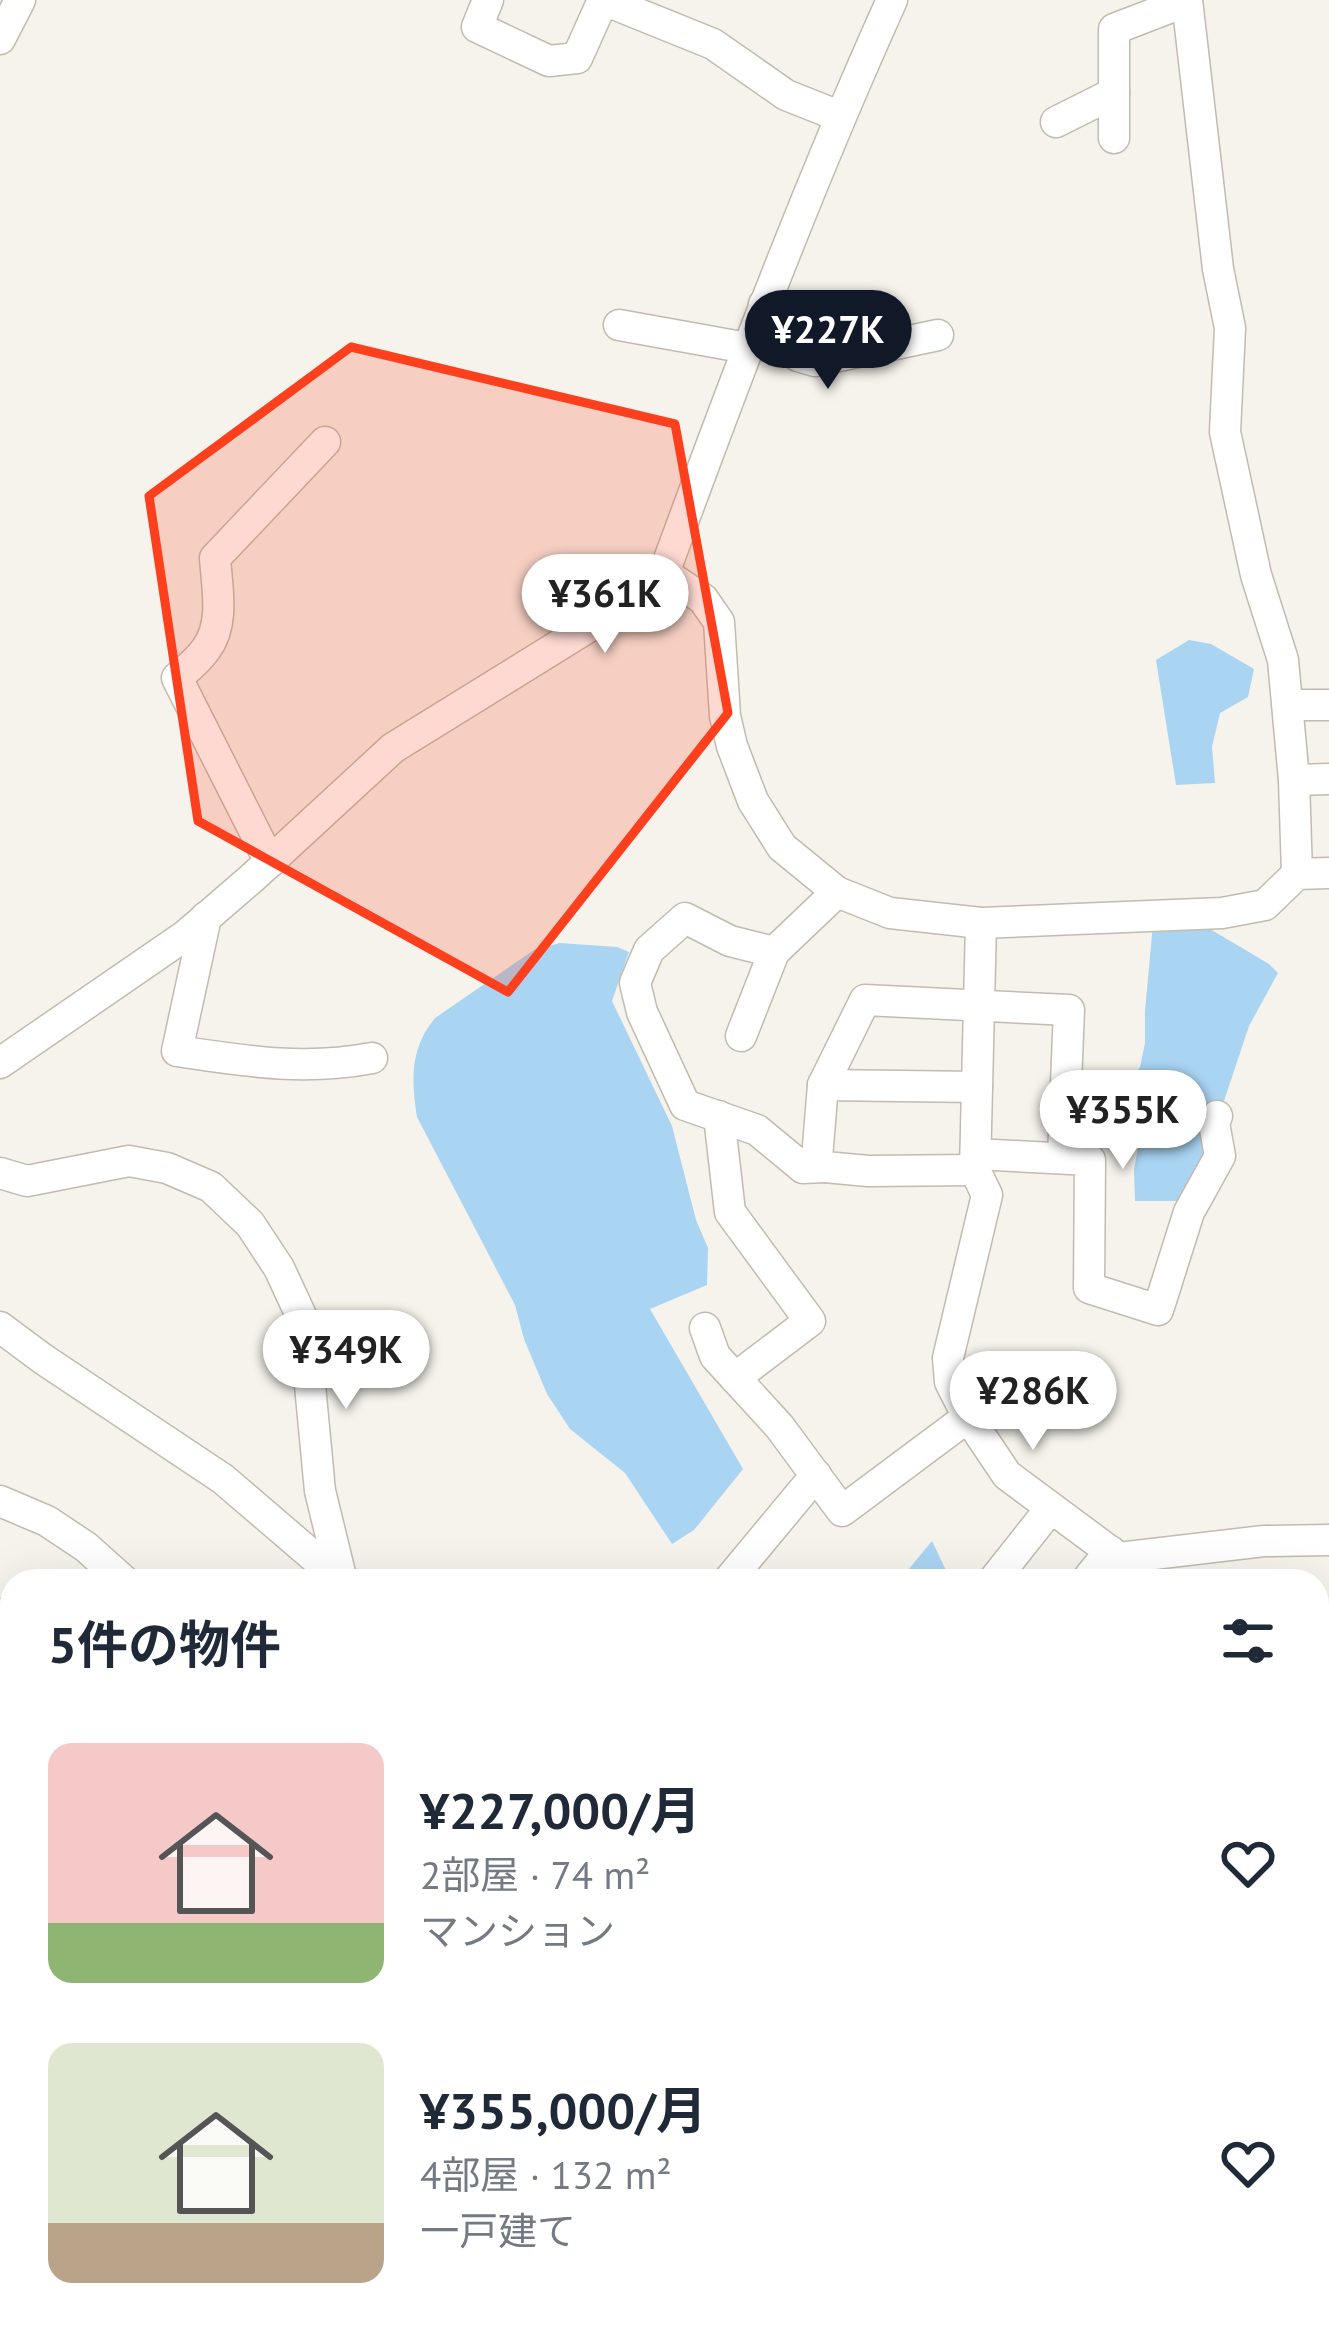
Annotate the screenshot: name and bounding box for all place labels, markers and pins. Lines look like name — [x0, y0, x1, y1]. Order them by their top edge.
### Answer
pin: ¥227K — [744, 290, 912, 392]
pin: ¥361K — [521, 554, 689, 656]
pin: ¥355K — [1039, 1070, 1207, 1172]
pin: ¥349K — [262, 1310, 430, 1412]
pin: ¥286K — [949, 1351, 1117, 1453]

